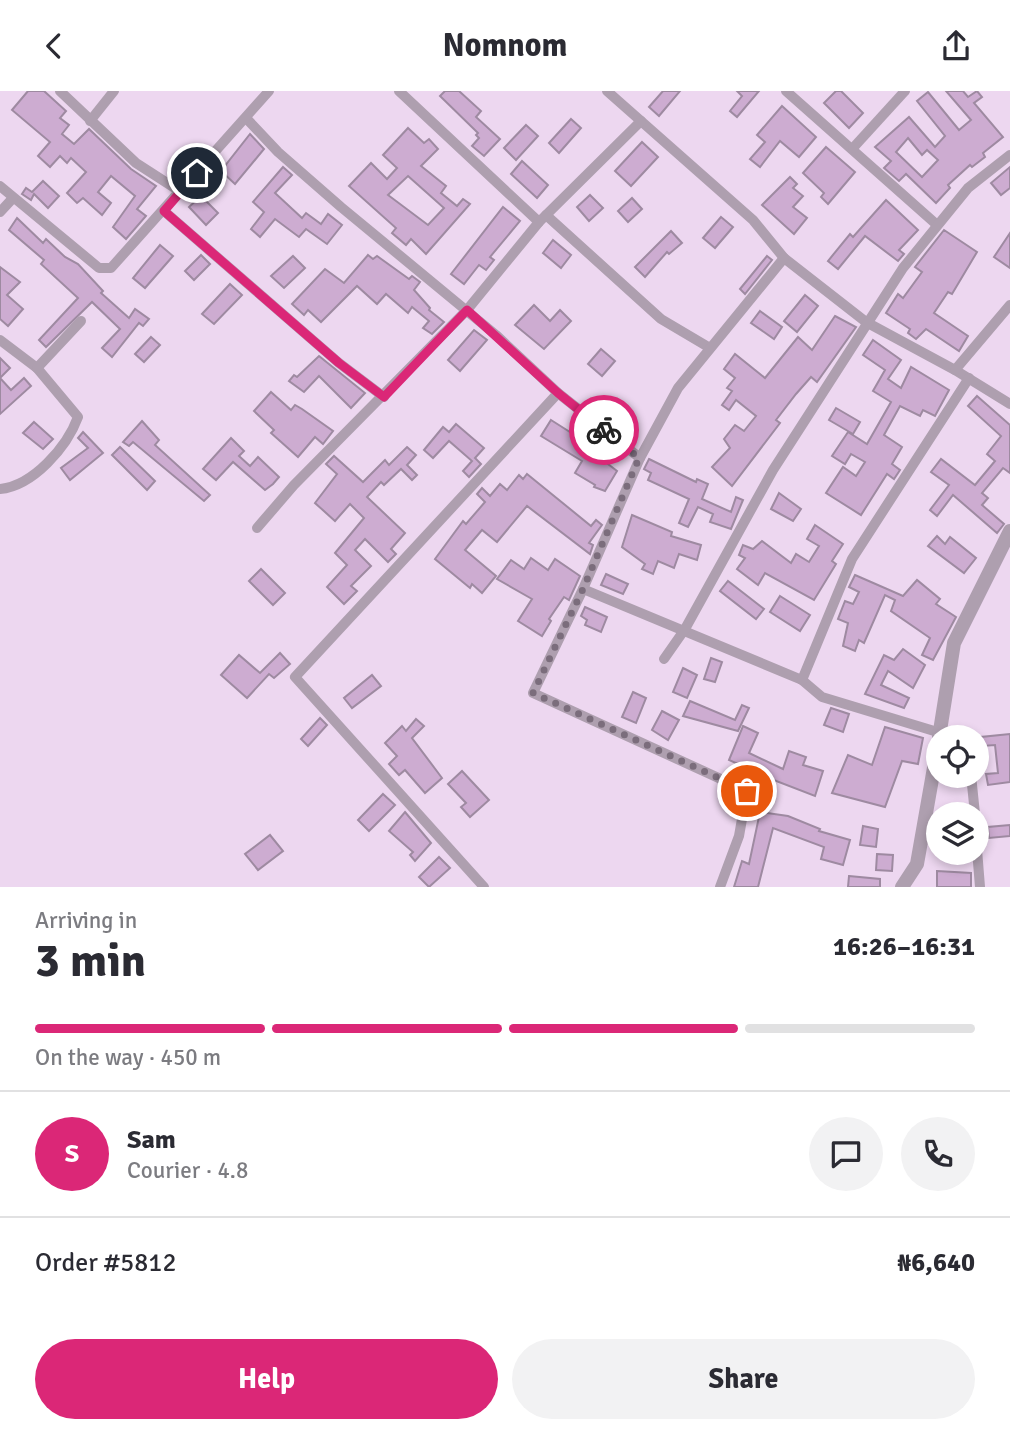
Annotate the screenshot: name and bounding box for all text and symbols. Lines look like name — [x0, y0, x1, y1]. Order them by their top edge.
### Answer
text: Nomnom — [443, 26, 567, 65]
icon: back — [35, 27, 73, 65]
icon: share — [937, 27, 975, 65]
pin — [167, 143, 227, 203]
icon: home — [178, 154, 216, 192]
courier — [569, 395, 639, 465]
icon: bike — [585, 411, 623, 449]
map controls — [926, 725, 989, 865]
button: locate — [926, 725, 989, 788]
pin — [717, 761, 777, 821]
icon: bag — [728, 772, 766, 810]
button: layers — [926, 802, 989, 865]
text: Arriving in — [35, 906, 137, 935]
text: 16:26–16:31 — [833, 931, 975, 963]
text: 3 min — [35, 933, 146, 989]
text: On the way · 450 m — [35, 1043, 221, 1072]
button: chat — [809, 1117, 883, 1191]
button: phone — [901, 1117, 975, 1191]
text: Sam — [127, 1124, 176, 1156]
text: S — [65, 1138, 79, 1170]
text: Courier · 4.8 — [127, 1156, 248, 1185]
text: Order #5812 — [35, 1247, 176, 1279]
text: ₦6,640 — [897, 1247, 975, 1279]
button: Help — [35, 1339, 498, 1419]
button: Share — [512, 1339, 975, 1419]

